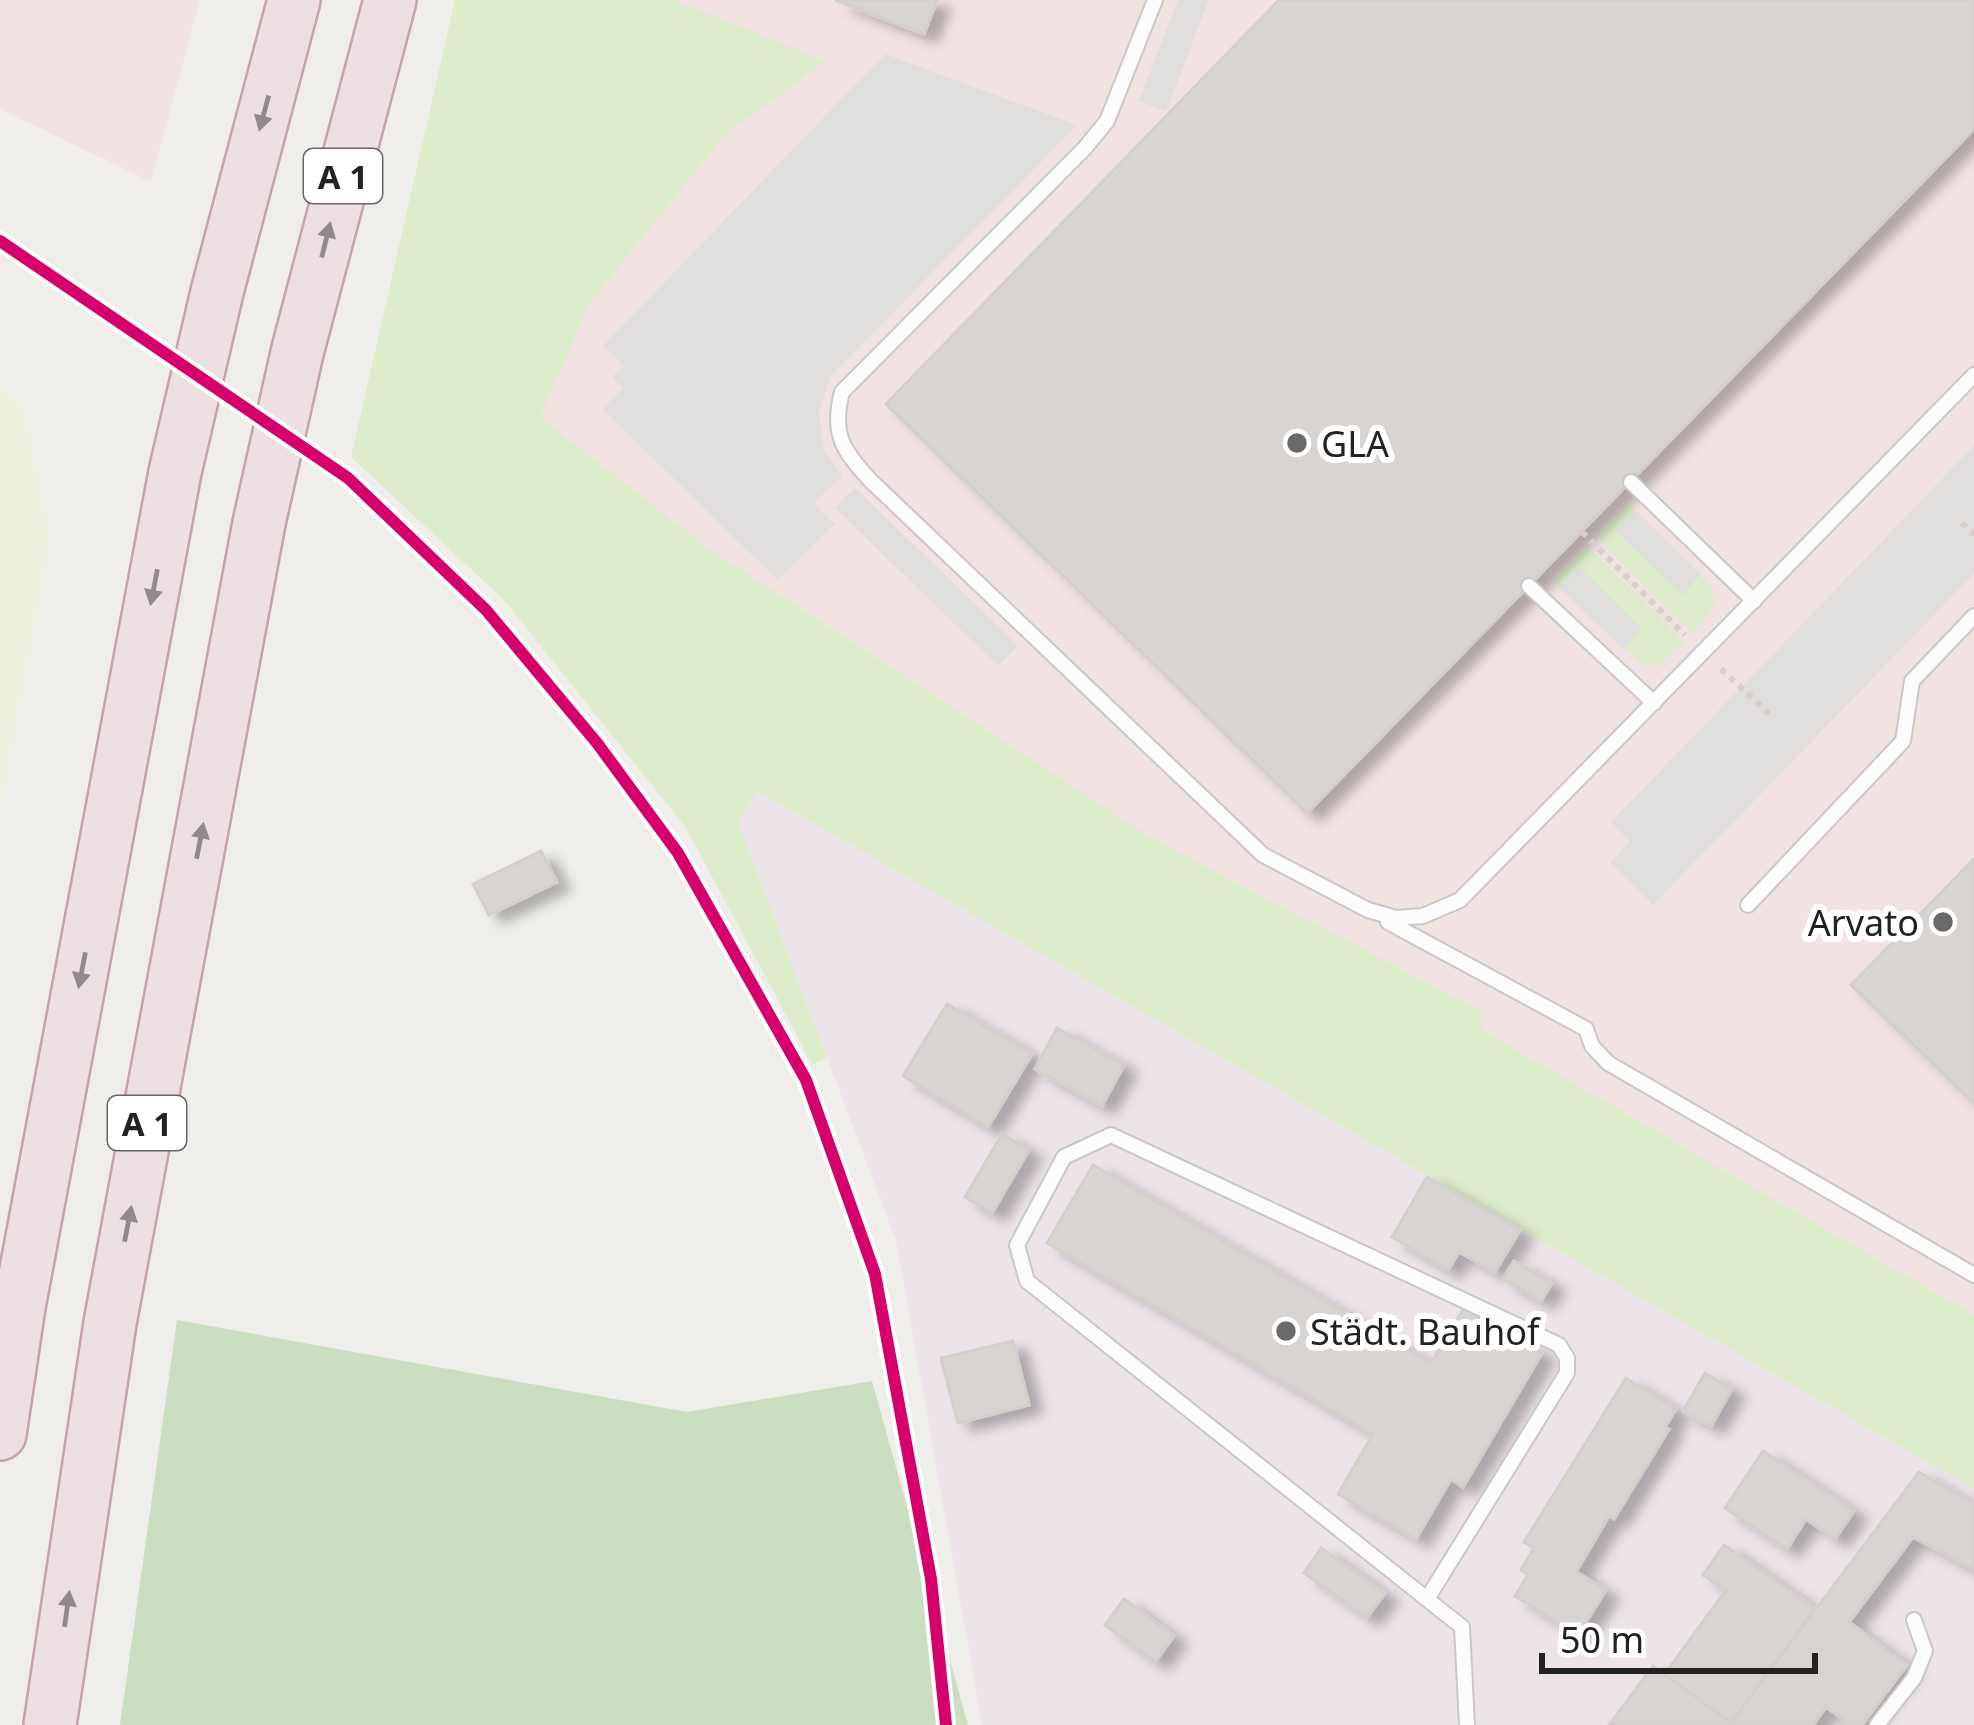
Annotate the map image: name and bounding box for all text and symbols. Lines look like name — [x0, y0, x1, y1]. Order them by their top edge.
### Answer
one-way arrow — [254, 95, 273, 132]
road number: A 1 — [304, 149, 382, 203]
one-way arrow — [317, 221, 336, 258]
place label: GLA — [1321, 419, 1389, 468]
marker: GLA — [1284, 430, 1310, 456]
one-way arrow — [144, 568, 163, 606]
one-way arrow — [191, 821, 210, 859]
place label: Arvato — [1808, 898, 1919, 947]
marker: Arvato — [1930, 909, 1956, 935]
one-way arrow — [72, 951, 91, 989]
road number: A 1 — [108, 1096, 186, 1150]
one-way arrow — [119, 1205, 138, 1242]
place label: Städt. Bauhof — [1310, 1307, 1541, 1356]
marker: Städt. Bauhof — [1273, 1318, 1299, 1344]
one-way arrow — [58, 1590, 77, 1628]
scale bar — [1542, 1599, 1815, 1673]
text: 50 m — [1560, 1615, 1644, 1664]

